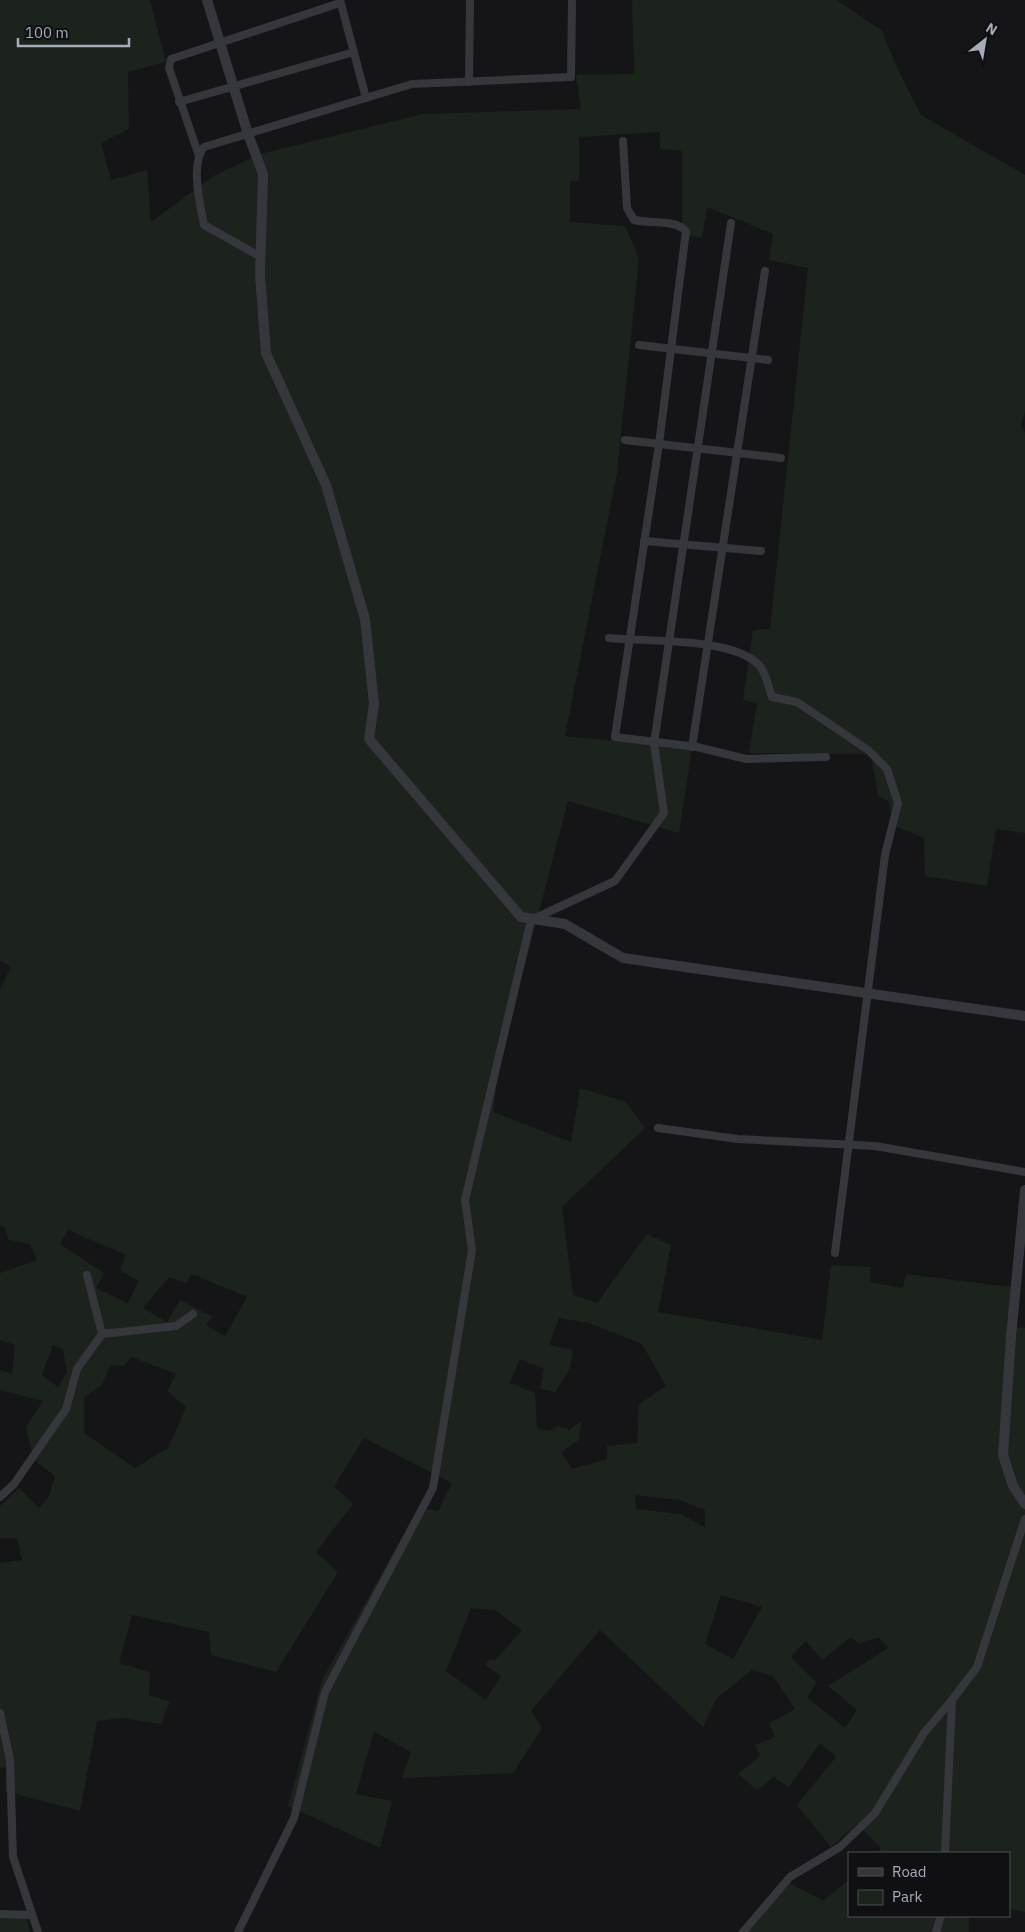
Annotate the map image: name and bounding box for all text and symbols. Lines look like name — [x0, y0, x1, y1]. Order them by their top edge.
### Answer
scale bar — [18, 15, 129, 47]
north arrow — [960, 15, 1010, 65]
text: N — [983, 19, 1001, 39]
text: 100 m — [25, 23, 69, 42]
legend — [848, 1852, 1010, 1917]
text: Road — [892, 1862, 927, 1881]
text: Park — [892, 1887, 922, 1906]

